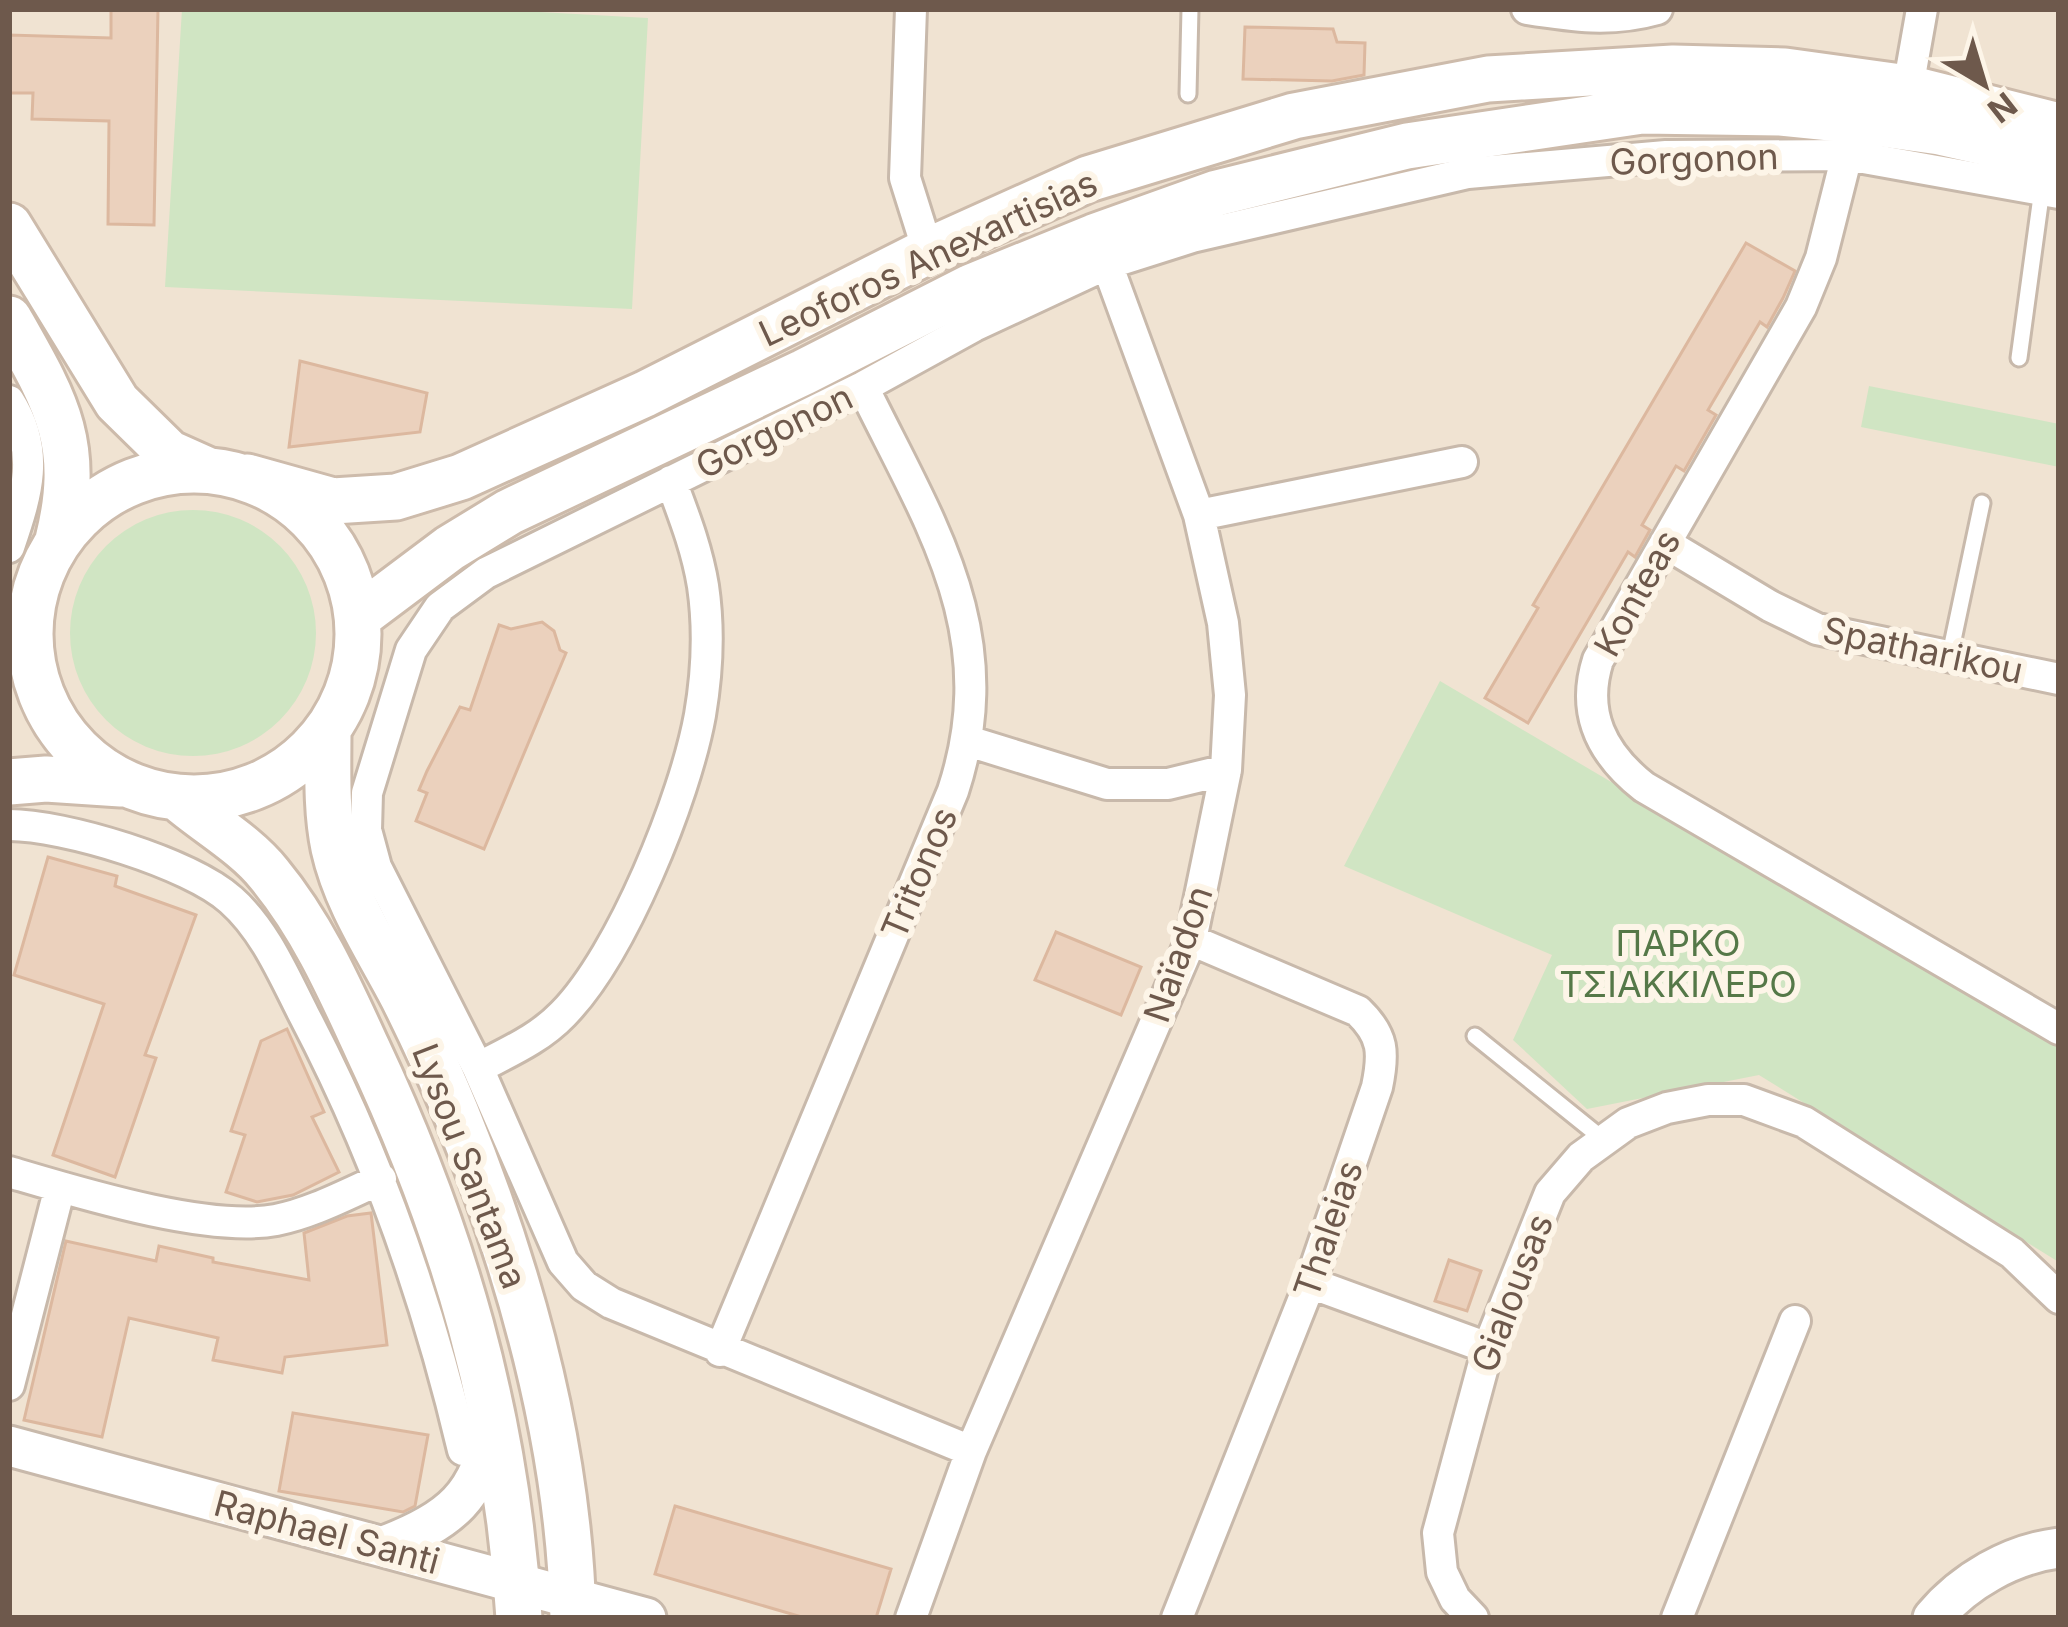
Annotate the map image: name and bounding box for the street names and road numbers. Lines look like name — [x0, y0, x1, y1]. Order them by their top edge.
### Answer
street label: Gorgonon — [1609, 134, 1779, 184]
street label: Leoforos Anexartisias — [752, 160, 1104, 356]
street label: Gorgonon — [688, 374, 860, 488]
street label: Konteas — [1584, 522, 1690, 664]
street label: Spatharikou — [1819, 607, 2027, 693]
street label: Tritonos — [872, 800, 966, 946]
street label: Naïadon — [1134, 880, 1222, 1028]
street label: Lysou Santama — [403, 1037, 537, 1295]
street label: Thaleias — [1284, 1155, 1372, 1303]
street label: Gialousas — [1462, 1208, 1562, 1378]
street label: Raphael Santi — [209, 1481, 445, 1583]

